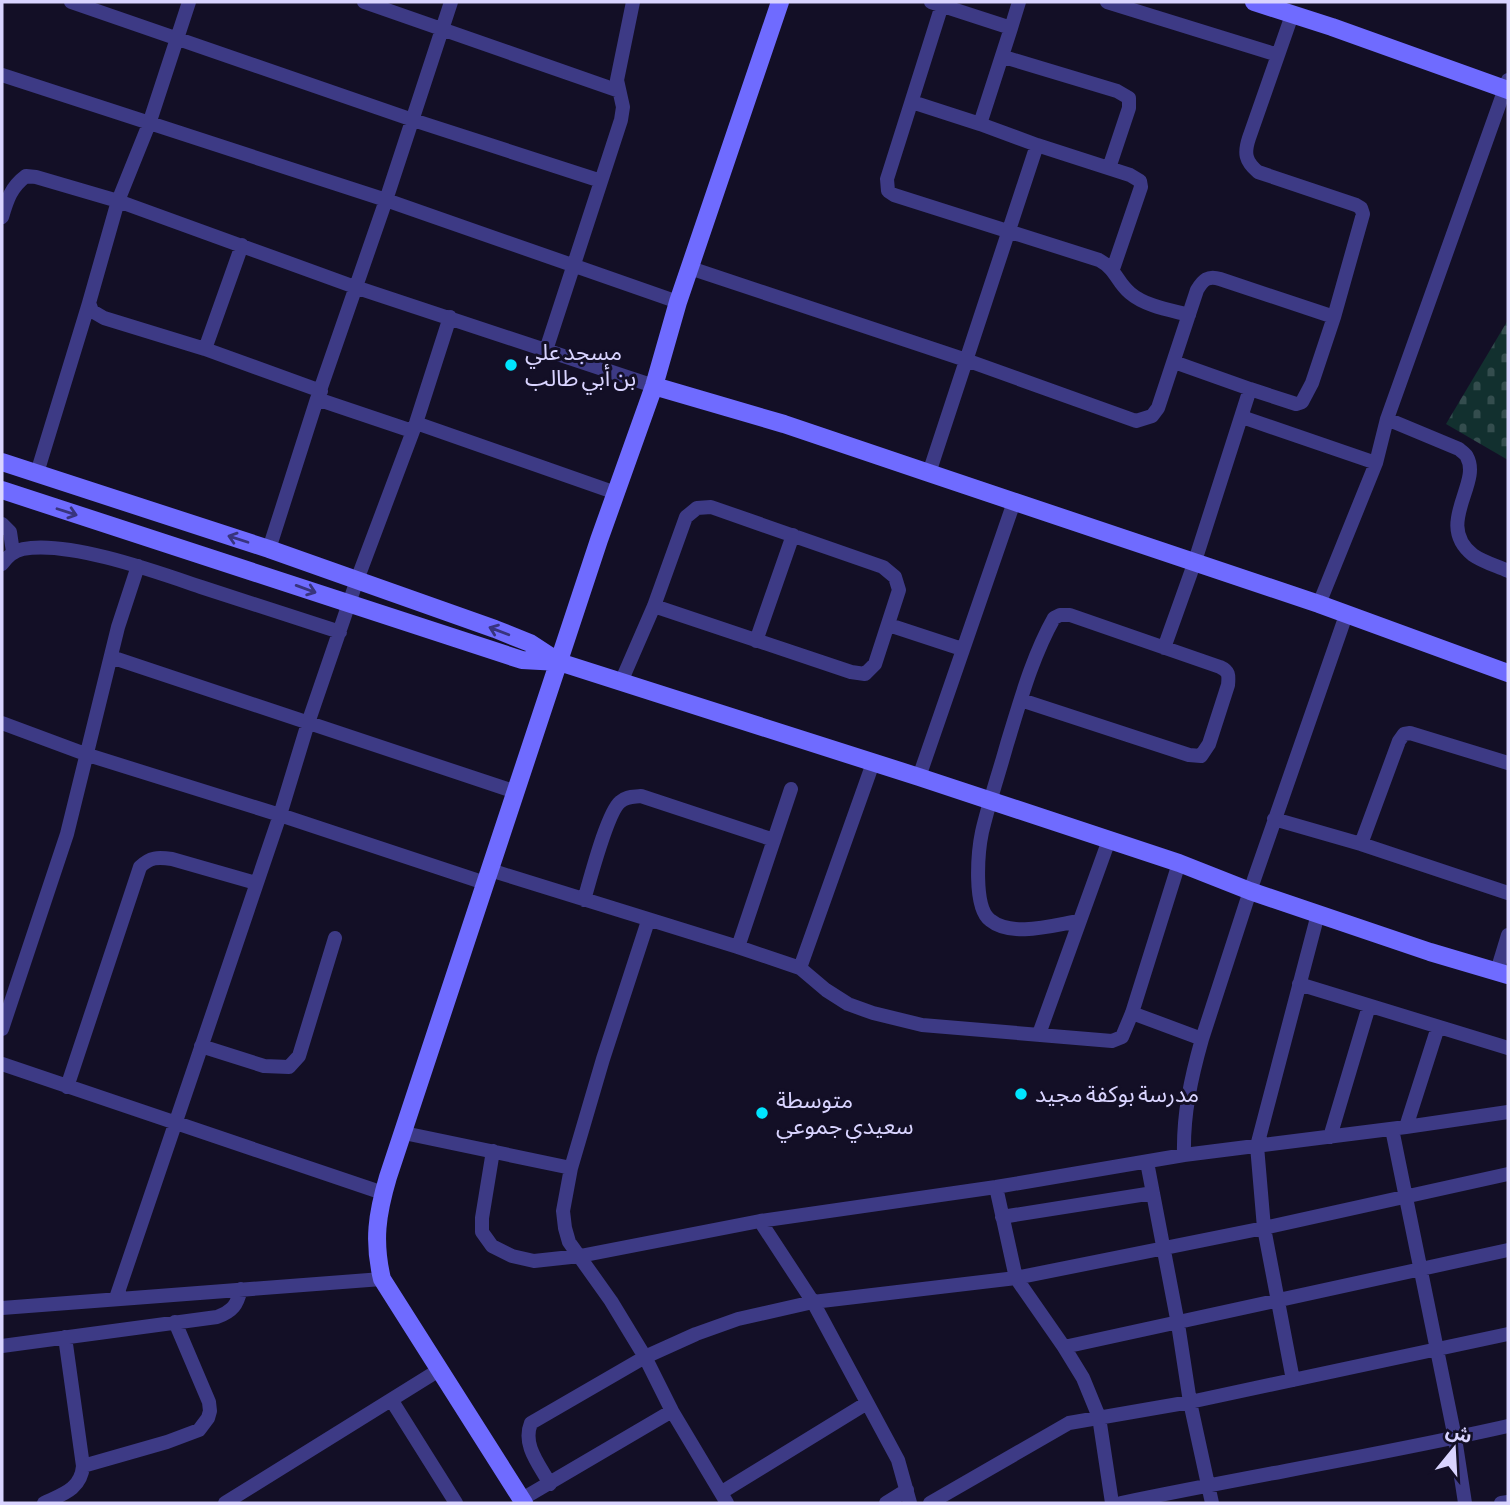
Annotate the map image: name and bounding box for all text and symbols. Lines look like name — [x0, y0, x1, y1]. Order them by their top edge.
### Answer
place label: مسجد علي بن أبي طالب — [525, 339, 636, 395]
marker: مسجد علي بن أبي طالب — [503, 357, 519, 373]
one-way arrow — [55, 506, 77, 519]
one-way arrow — [227, 532, 249, 545]
one-way arrow — [295, 584, 317, 596]
one-way arrow — [488, 623, 510, 636]
place label: مدرسة بوكفة مجيد — [1035, 1081, 1199, 1108]
marker: مدرسة بوكفة مجيد — [1013, 1086, 1029, 1102]
place label: متوسطة سعيدي جموعي — [776, 1087, 914, 1143]
marker: متوسطة سعيدي جموعي — [754, 1105, 770, 1121]
north arrow — [1419, 1414, 1489, 1484]
text: ش — [1443, 1418, 1475, 1447]

